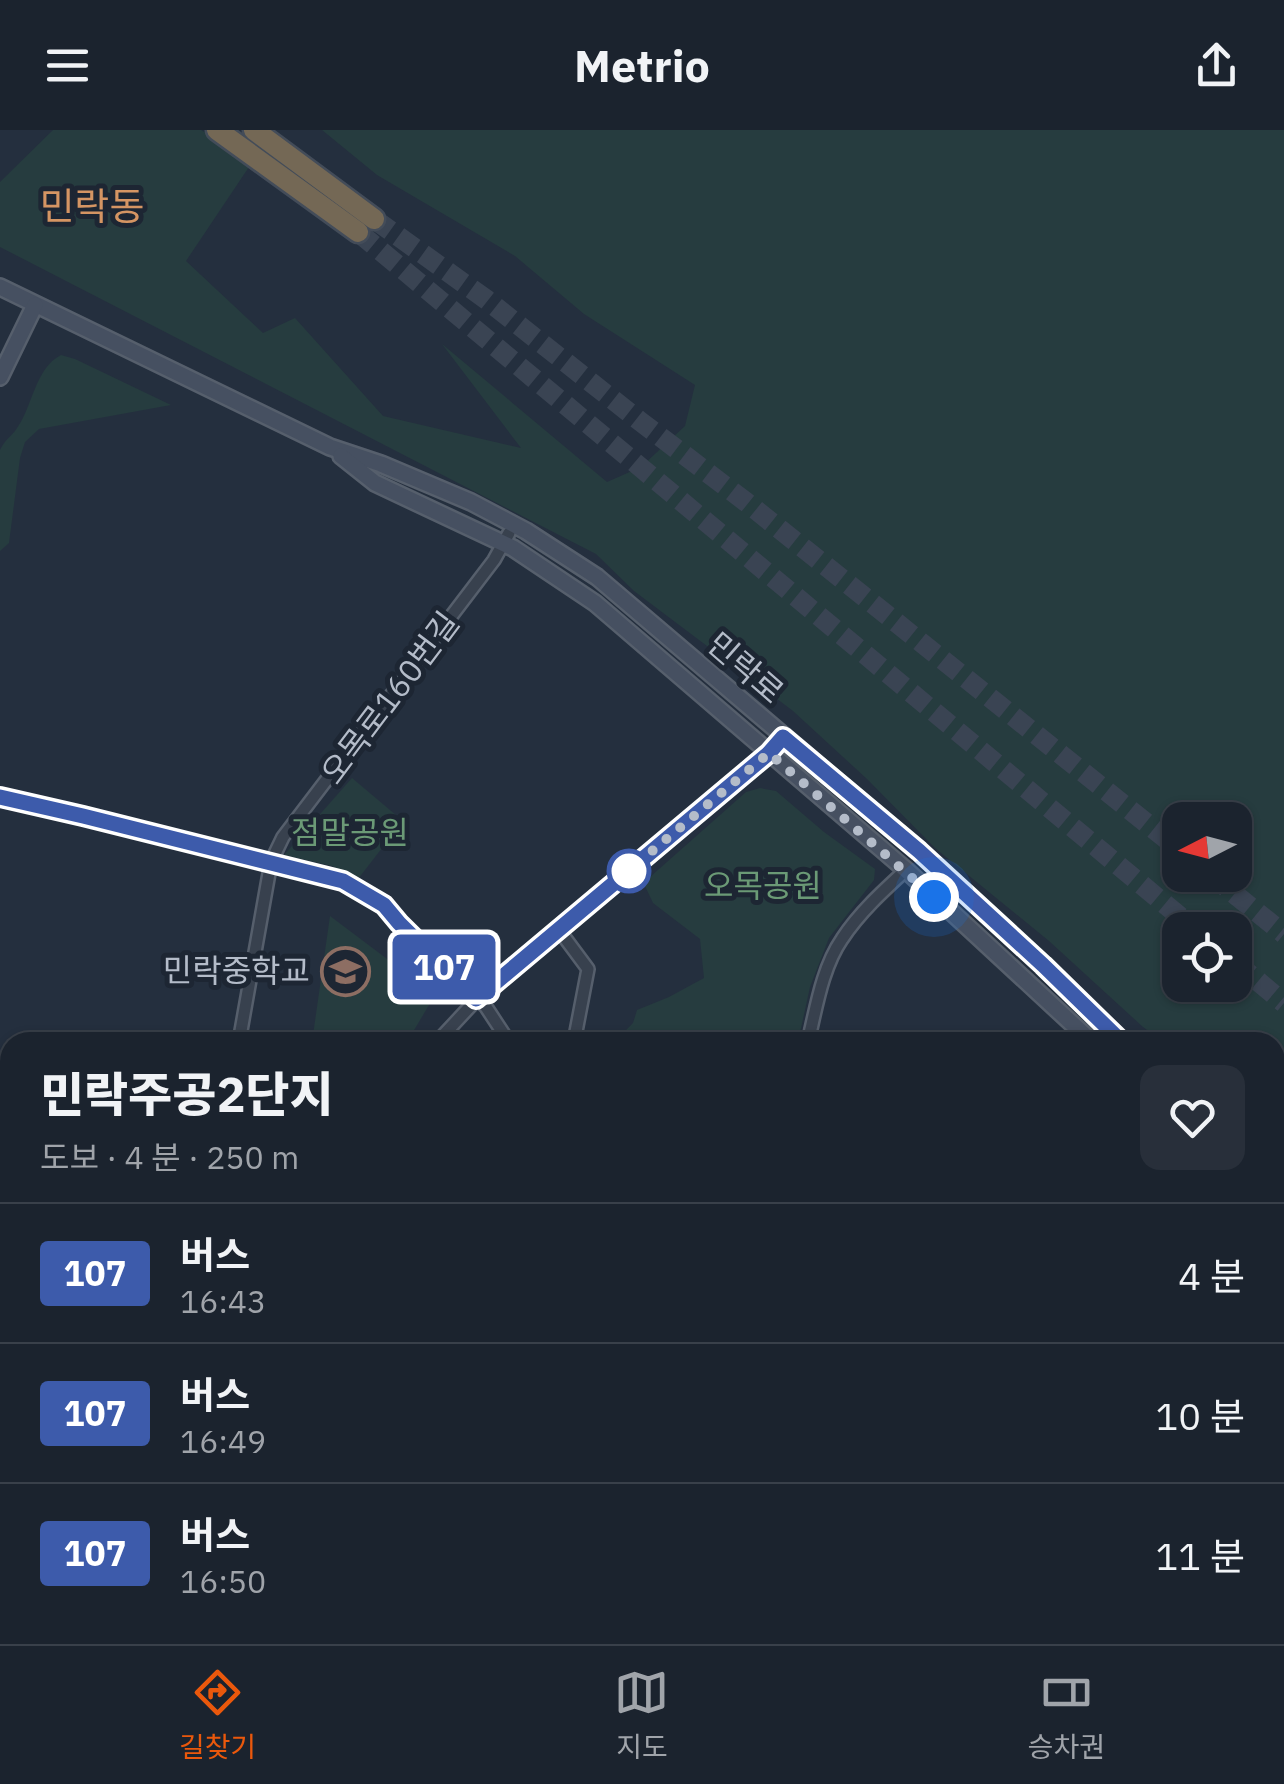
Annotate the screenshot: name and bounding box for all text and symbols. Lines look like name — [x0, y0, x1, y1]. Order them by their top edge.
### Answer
text: Metrio — [574, 36, 710, 94]
icon: menu — [40, 38, 95, 93]
icon: share — [1189, 38, 1244, 93]
district label: 민락동 — [40, 181, 144, 230]
street label: 오목로160번길 — [311, 603, 468, 792]
street label: 민락로 — [699, 622, 793, 712]
north arrow — [1162, 802, 1252, 892]
map controls — [1162, 802, 1252, 1002]
park label: 점말공원 — [291, 811, 409, 853]
unlabelled marker — [608, 850, 650, 892]
park label: 오목공원 — [704, 864, 822, 906]
your location — [909, 872, 959, 922]
button: locate — [1162, 912, 1252, 1002]
line badge: 107 — [386, 934, 502, 1000]
text: 107 — [412, 944, 476, 990]
school or university icon: 민락중학교 — [319, 945, 371, 997]
place label: 민락중학교 — [163, 949, 310, 991]
text: 민락주공2단지 — [40, 1063, 334, 1125]
button: heart — [1140, 1065, 1245, 1170]
text: 도보 · 4 분 · 250 m — [40, 1136, 299, 1178]
text: 버스 — [180, 1230, 250, 1279]
text: 107 — [63, 1250, 127, 1296]
text: 4 분 — [1178, 1251, 1245, 1300]
text: 16:43 — [180, 1280, 266, 1322]
text: 버스 — [180, 1370, 250, 1419]
text: 107 — [63, 1390, 127, 1436]
text: 10 분 — [1155, 1391, 1245, 1440]
text: 16:49 — [180, 1420, 266, 1462]
text: 버스 — [180, 1510, 250, 1559]
text: 107 — [63, 1530, 127, 1576]
text: 11 분 — [1155, 1531, 1245, 1580]
text: 16:50 — [180, 1560, 266, 1602]
tab: 길찾기 — [179, 1665, 256, 1765]
tab: 지도 — [614, 1665, 669, 1765]
tab: 승차권 — [1028, 1665, 1105, 1765]

